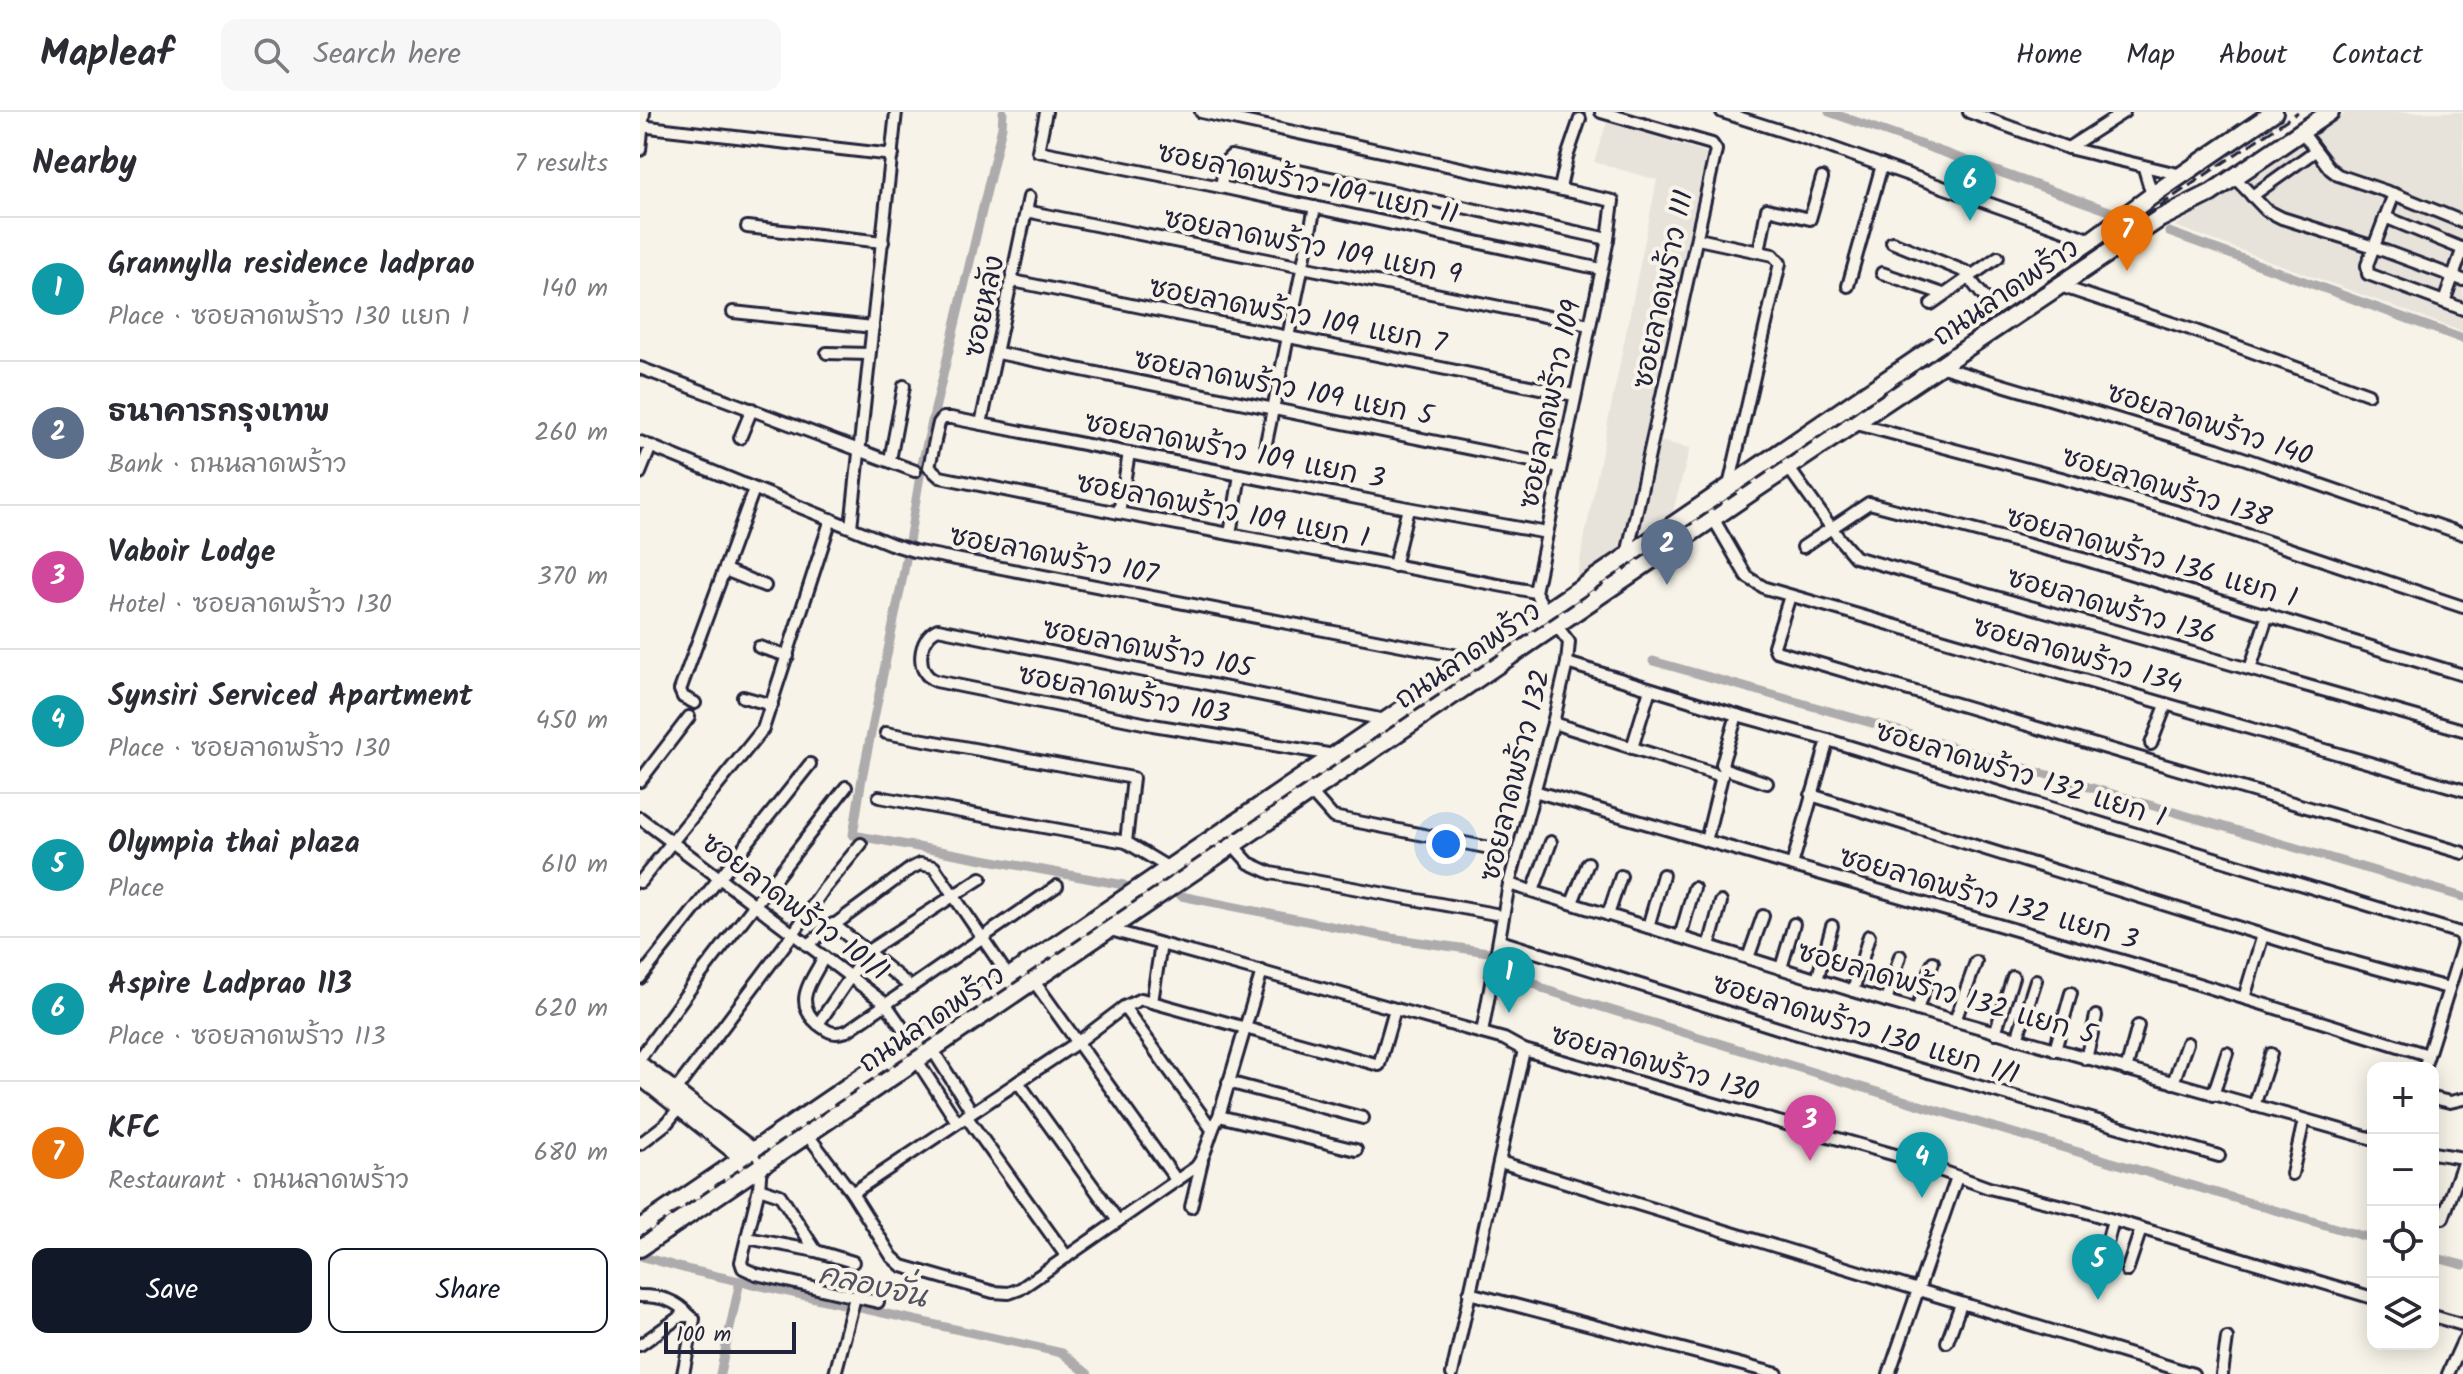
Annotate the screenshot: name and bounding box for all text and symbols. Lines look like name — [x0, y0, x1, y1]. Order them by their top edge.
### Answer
search box — [221, 19, 781, 91]
text: Mapleaf — [40, 25, 173, 85]
text: Search here — [313, 31, 461, 79]
icon: search — [249, 33, 293, 77]
text: Home — [2016, 33, 2082, 78]
text: Map — [2126, 33, 2175, 78]
text: About — [2219, 33, 2287, 78]
text: Contact — [2331, 33, 2423, 78]
street label: ซอยลาดพร้าว 109 แยก 11 — [1153, 131, 1462, 238]
text: Nearby — [32, 137, 137, 191]
text: 7 results — [514, 143, 608, 185]
pin: 6 — [1944, 155, 1996, 221]
street label: ซอยลาดพร้าว 111 — [1621, 186, 1707, 393]
street label: ซอยลาดพร้าว 109 แยก 9 — [1160, 196, 1466, 298]
pin: 7 — [2101, 205, 2153, 271]
street label: ถนนลาดพร้าว — [1924, 227, 2089, 359]
text: Grannylla residence ladprao — [108, 241, 475, 289]
street label: ซอยหลัง — [953, 251, 1018, 362]
street label: ซอยลาดพร้าว 109 แยก 7 — [1145, 266, 1451, 368]
text: 1 — [54, 268, 62, 310]
text: 140 m — [541, 268, 608, 310]
text: Place · ซอยลาดพร้าว 130 แยก 1 — [108, 296, 470, 338]
street label: ซอยลาดพร้าว 109 — [1507, 296, 1596, 513]
street label: ซอยลาดพร้าว 109 แยก 5 — [1130, 337, 1439, 440]
street label: ซอยลาดพร้าว 140 — [2100, 371, 2318, 480]
text: ธนาคารกรุงเทพ — [108, 389, 330, 437]
street label: ซอยลาดพร้าว 109 แยก 3 — [1080, 400, 1389, 503]
text: 2 — [50, 412, 66, 454]
text: 260 m — [534, 412, 608, 454]
street label: ซอยลาดพร้าว 138 — [2056, 435, 2277, 542]
text: Bank · ถนนลาดพร้าว — [108, 444, 346, 486]
street label: ซอยลาดพร้าว 109 แยก 1 — [1072, 461, 1373, 562]
street label: ซอยลาดพร้าว 136 แยก 1 — [2002, 498, 2302, 614]
street label: ซอยลาดพร้าว 107 — [945, 514, 1163, 599]
pin: 2 — [1641, 519, 1693, 585]
text: Vaboir Lodge — [108, 529, 275, 577]
text: 3 — [51, 556, 65, 598]
text: 370 m — [537, 556, 608, 598]
street label: ซอยลาดพร้าว 136 — [2003, 559, 2221, 651]
text: Hotel · ซอยลาดพร้าว 130 — [108, 584, 392, 626]
street label: ถนนลาดพร้าว — [1386, 590, 1551, 722]
street label: ซอยลาดพร้าว 134 — [1967, 605, 2187, 708]
street label: ซอยลาดพร้าว 105 — [1038, 607, 1259, 692]
street label: ซอยลาดพร้าว 103 — [1014, 653, 1233, 738]
street label: ซอยลาดพร้าว 132 — [1468, 665, 1565, 886]
text: Synsiri Serviced Apartment — [108, 673, 472, 721]
text: 4 — [51, 700, 65, 742]
text: 450 m — [536, 700, 608, 742]
street label: ซอยลาดพร้าว 132 แยก 1 — [1869, 710, 2171, 841]
text: Place · ซอยลาดพร้าว 130 — [108, 728, 390, 770]
text: Olympia thai plaza — [108, 820, 360, 868]
street label: ซอยลาดพร้าว 101/1 — [691, 822, 898, 994]
your location — [1426, 824, 1466, 864]
street label: ซอยลาดพร้าว 132 แยก 3 — [1833, 835, 2143, 964]
text: 5 — [51, 844, 65, 886]
text: 610 m — [541, 844, 608, 886]
text: Place — [108, 868, 164, 910]
street label: ซอยลาดพร้าว 132 แยก 5 — [1792, 930, 2103, 1059]
pin: 1 — [1483, 947, 1535, 1013]
street label: ถนนลาดพร้าว — [850, 954, 1015, 1086]
text: Aspire Ladprao 113 — [108, 961, 352, 1009]
street label: ซอยลาดพร้าว 130 แยก 1/1 — [1706, 962, 2024, 1099]
text: 6 — [51, 988, 65, 1030]
text: 620 m — [534, 988, 608, 1030]
street label: ซอยลาดพร้าว 130 — [1545, 1013, 1764, 1116]
text: Place · ซอยลาดพร้าว 113 — [108, 1016, 386, 1058]
map controls — [2367, 1062, 2439, 1350]
button: + — [2367, 1062, 2439, 1134]
pin: 3 — [1784, 1095, 1836, 1161]
text: KFC — [108, 1105, 161, 1153]
text: 7 — [52, 1132, 64, 1174]
text: 680 m — [534, 1132, 608, 1174]
pin: 4 — [1896, 1132, 1948, 1198]
button: − — [2367, 1134, 2439, 1206]
text: Restaurant · ถนนลาดพร้าว — [108, 1160, 409, 1202]
button: locate — [2367, 1206, 2439, 1278]
pin: 5 — [2072, 1234, 2124, 1300]
water label: คลองจั่น — [813, 1247, 933, 1323]
button: Save — [32, 1248, 312, 1333]
button: Share — [328, 1248, 608, 1333]
button: layers — [2367, 1278, 2439, 1350]
scale bar — [664, 1318, 796, 1354]
text: 100 m — [676, 1318, 731, 1353]

